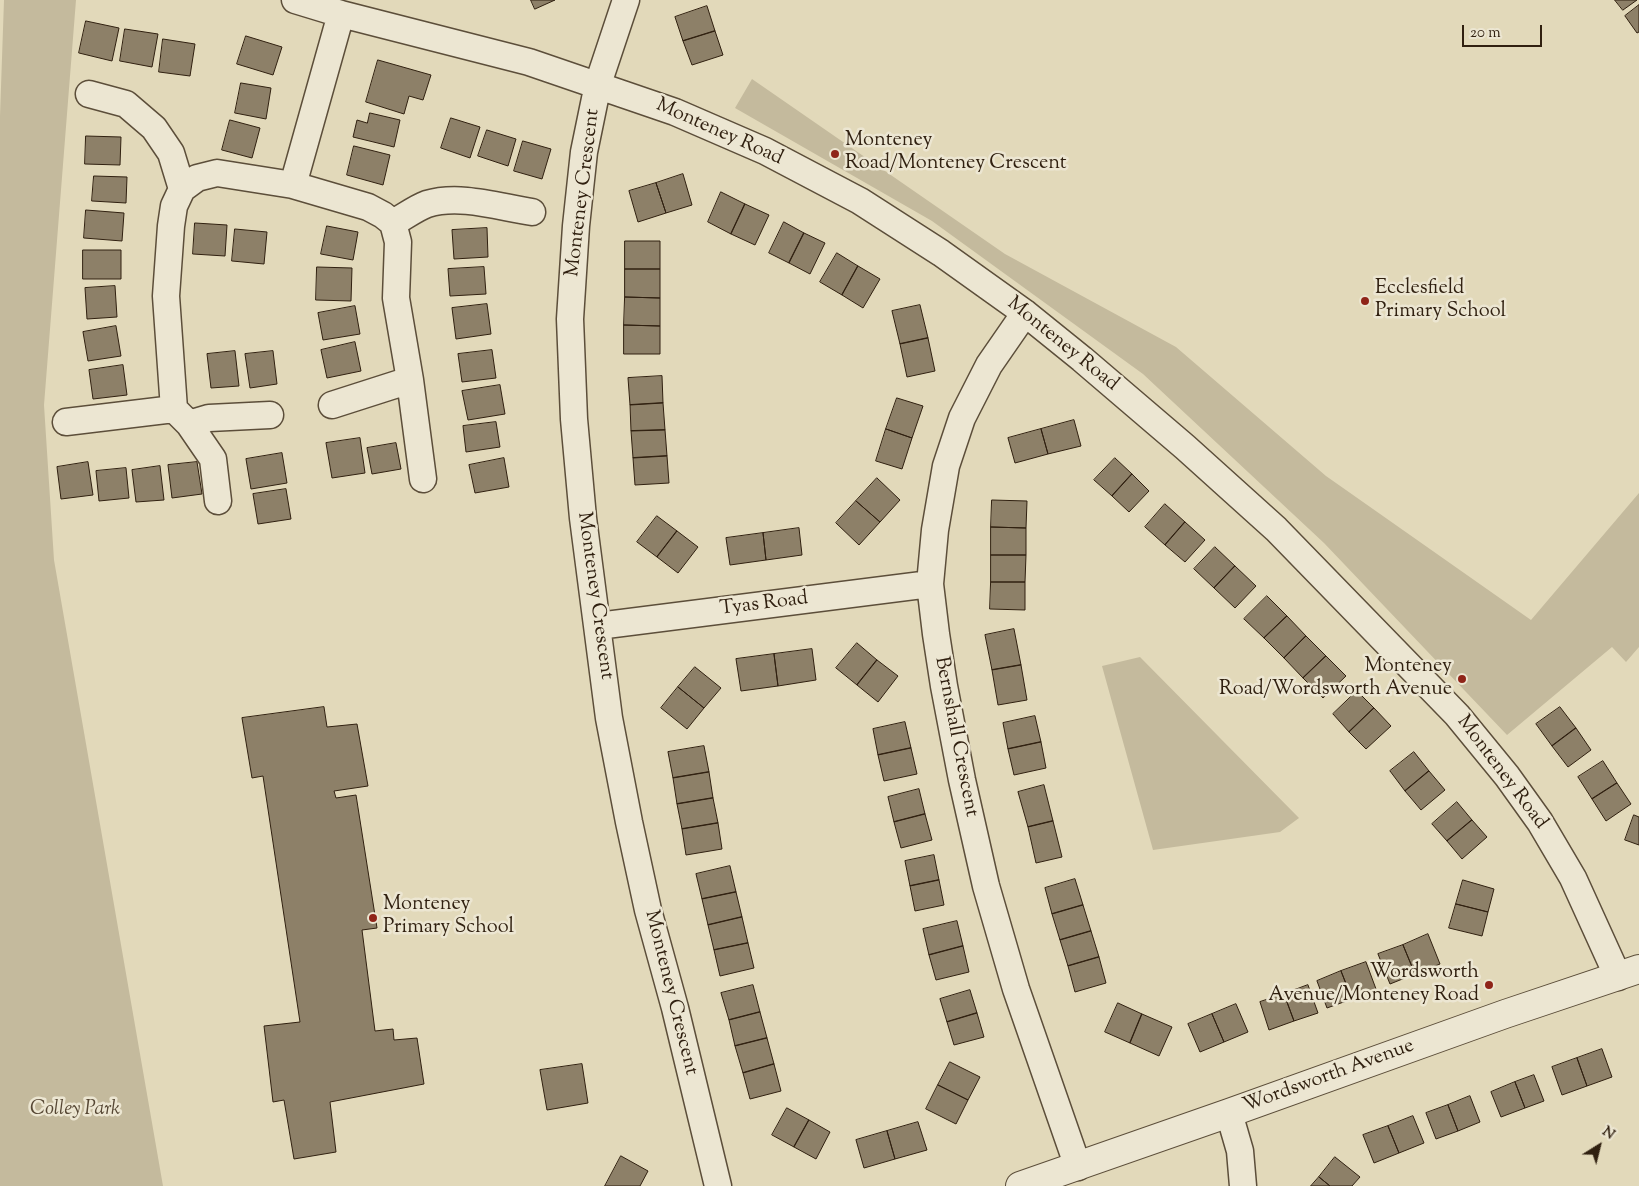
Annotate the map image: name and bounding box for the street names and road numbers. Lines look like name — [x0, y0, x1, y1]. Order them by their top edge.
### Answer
street label: Monteney Road — [652, 94, 786, 172]
street label: Monteney Crescent — [562, 108, 606, 278]
street label: Monteney Road — [1001, 293, 1123, 397]
street label: Monteney Crescent — [570, 511, 618, 681]
street label: Tyas Road — [719, 588, 809, 622]
street label: Bernshall Crescent — [928, 655, 982, 819]
street label: Monteney Road — [1450, 711, 1552, 835]
street label: Monteney Crescent — [638, 908, 702, 1078]
street label: Wordsworth Avenue — [1240, 1035, 1418, 1119]

